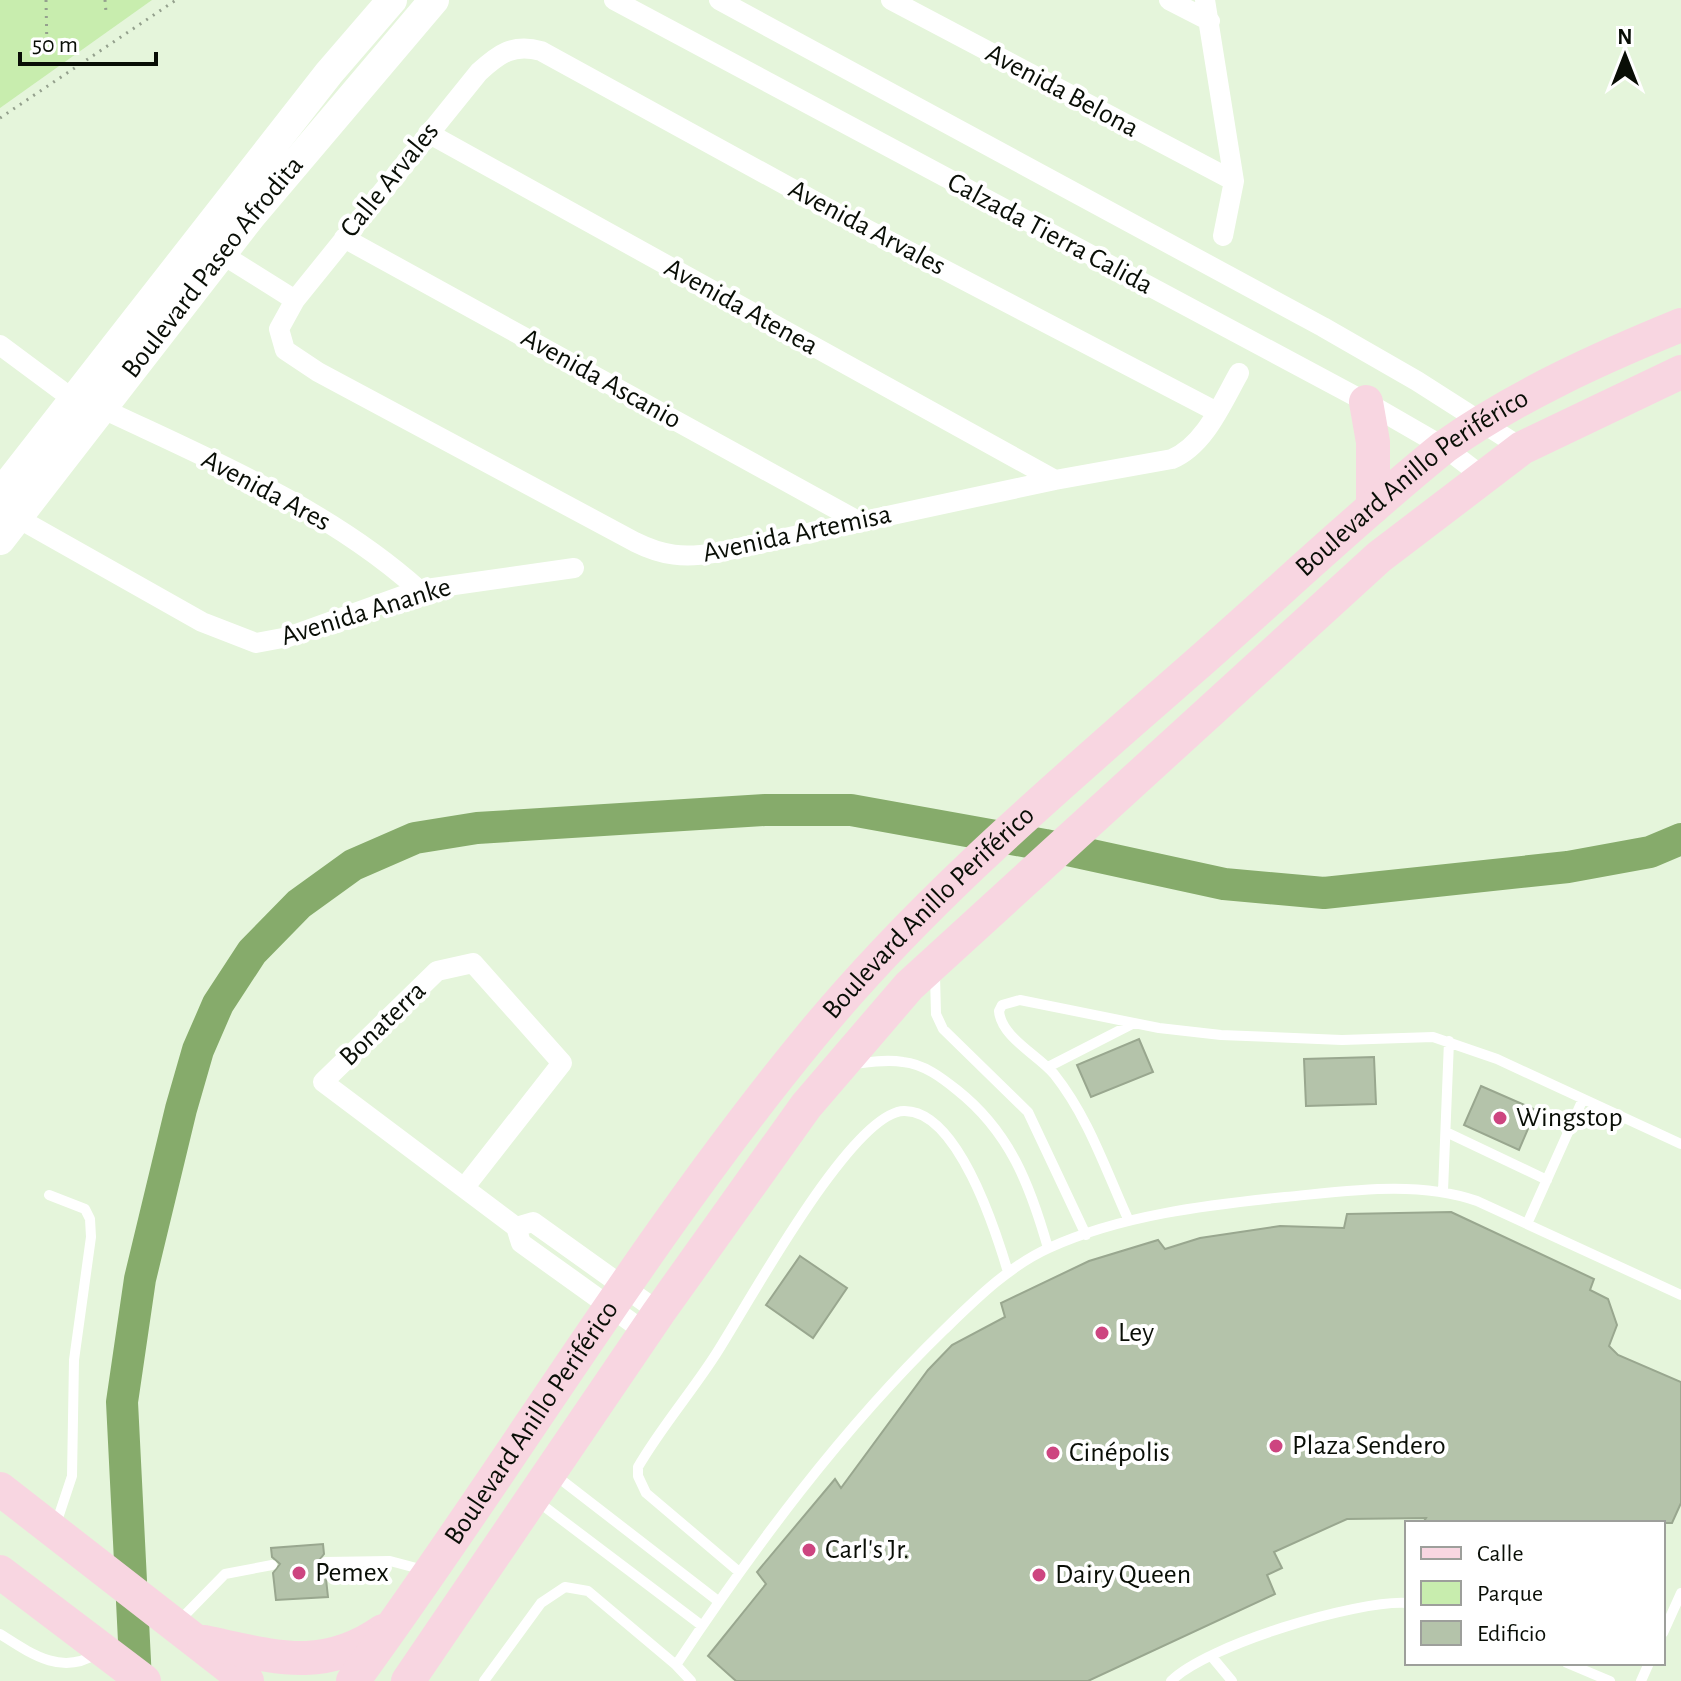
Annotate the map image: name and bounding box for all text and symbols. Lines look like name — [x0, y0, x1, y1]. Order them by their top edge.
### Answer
scale bar — [20, 16, 156, 66]
north arrow — [1585, 16, 1665, 96]
text: N — [1617, 26, 1633, 48]
text: 50 m — [32, 33, 78, 57]
street label: Avenida Belona — [981, 39, 1143, 143]
street label: Calle Arvales — [335, 117, 445, 243]
street label: Boulevard Paseo Afrodita — [117, 151, 309, 383]
street label: Calzada Tierra Calida — [943, 168, 1157, 300]
street label: Avenida Arvales — [784, 175, 950, 281]
street label: Avenida Atenea — [660, 253, 822, 361]
street label: Avenida Ascanio — [516, 324, 686, 434]
street label: Boulevard Anillo Periférico — [1291, 384, 1533, 582]
street label: Avenida Ares — [197, 445, 335, 537]
street label: Avenida Artemisa — [700, 500, 894, 568]
street label: Avenida Ananke — [278, 573, 454, 651]
street label: Boulevard Anillo Periférico — [818, 801, 1040, 1025]
street label: Bonaterra — [334, 976, 432, 1072]
place label: Wingstop — [1516, 1104, 1623, 1132]
marker: Wingstop — [1491, 1109, 1509, 1127]
street label: Boulevard Anillo Periférico — [440, 1296, 624, 1550]
place label: Ley — [1118, 1319, 1154, 1347]
marker: Ley — [1093, 1324, 1111, 1342]
place label: Plaza Sendero — [1292, 1432, 1446, 1460]
marker: Plaza Sendero — [1267, 1437, 1285, 1455]
place label: Cinépolis — [1069, 1439, 1170, 1467]
marker: Cinépolis — [1044, 1444, 1062, 1462]
legend — [1405, 1521, 1665, 1665]
place label: Carl's Jr. — [825, 1536, 909, 1564]
marker: Carl's Jr. — [800, 1541, 818, 1559]
text: Calle — [1477, 1542, 1524, 1566]
place label: Pemex — [315, 1559, 389, 1587]
place label: Dairy Queen — [1055, 1561, 1191, 1589]
marker: Pemex — [290, 1564, 308, 1582]
marker: Dairy Queen — [1030, 1566, 1048, 1584]
text: Parque — [1477, 1582, 1543, 1606]
text: Edificio — [1477, 1622, 1546, 1646]

